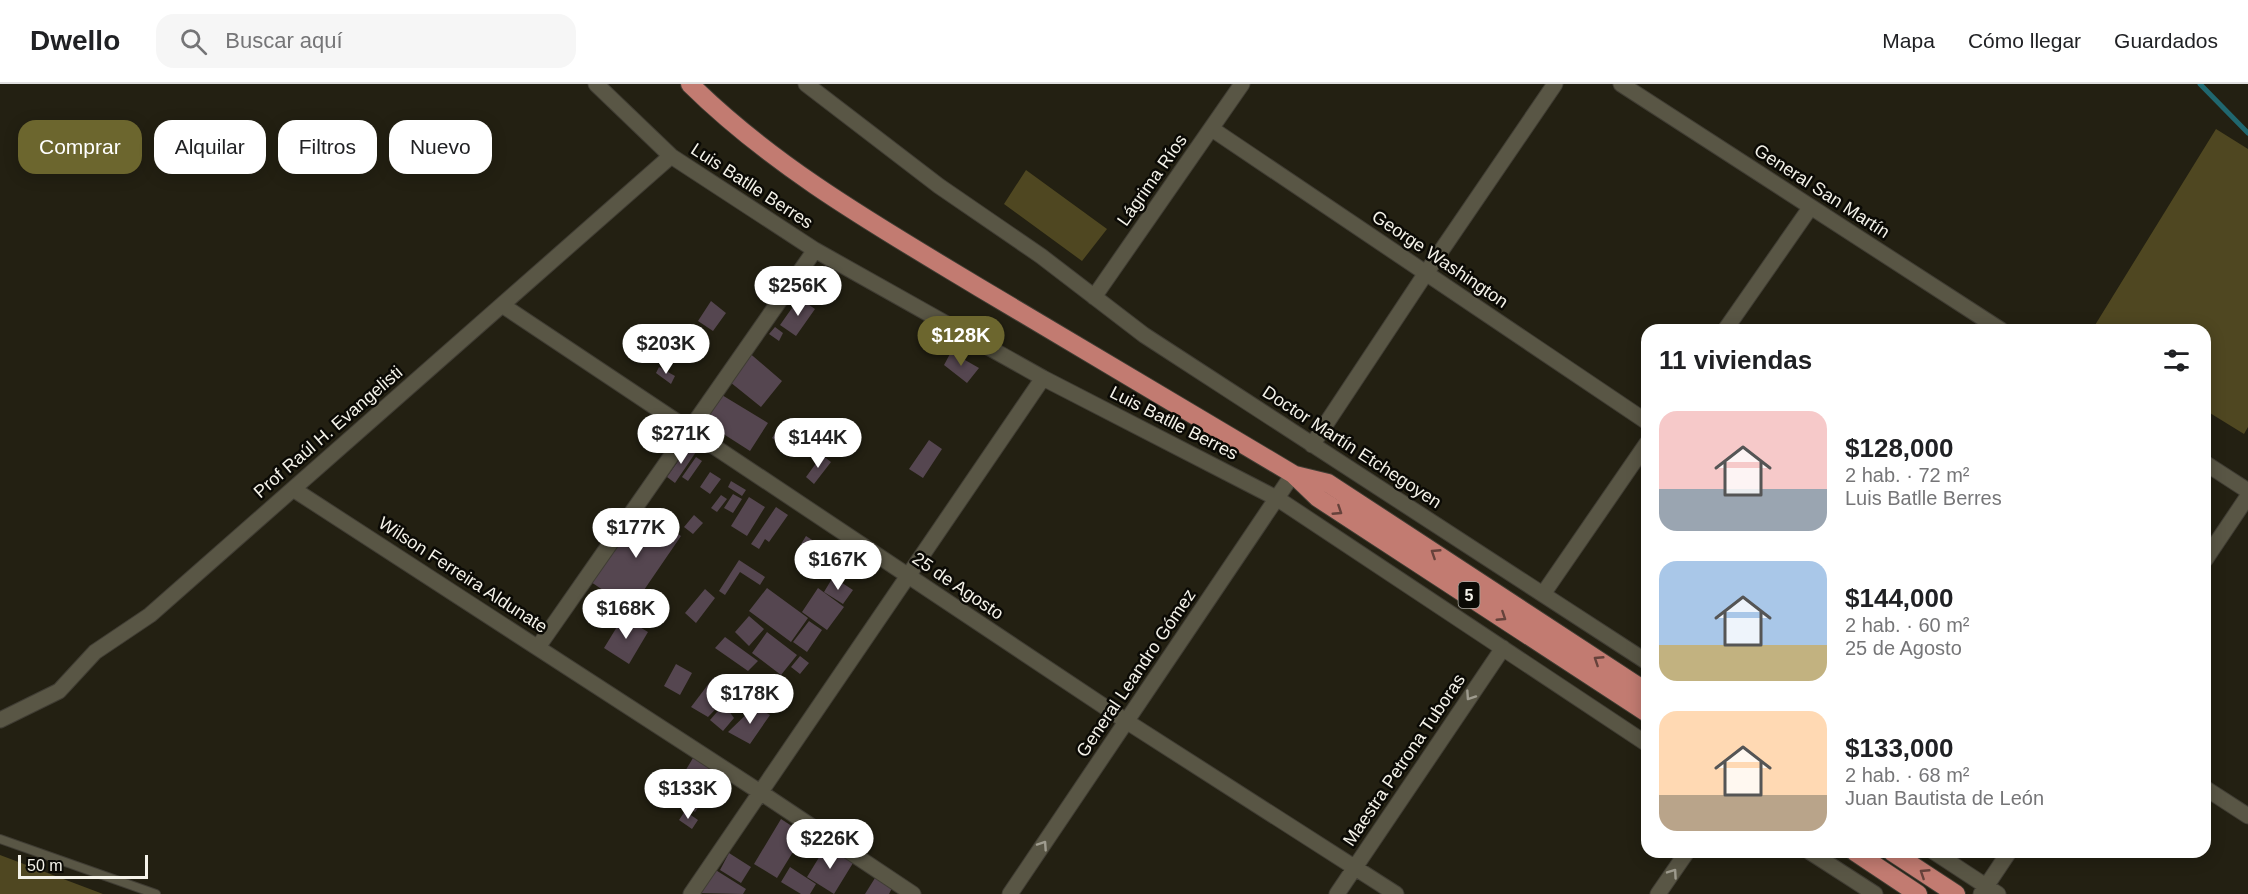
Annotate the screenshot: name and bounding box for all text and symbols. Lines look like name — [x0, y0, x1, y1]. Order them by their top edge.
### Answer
search box — [156, 14, 576, 68]
text: Dwello — [30, 25, 120, 56]
icon: search — [177, 25, 210, 58]
text: Buscar aquí — [225, 28, 343, 53]
text: Mapa — [1882, 29, 1935, 52]
text: Cómo llegar — [1968, 29, 2081, 52]
text: Guardados — [2114, 29, 2218, 52]
chip: Comprar — [18, 120, 142, 174]
chip: Alquilar — [154, 120, 266, 174]
chip: Filtros — [278, 120, 377, 174]
chip: Nuevo — [389, 120, 492, 174]
street label: Lágrima Ríos — [1113, 130, 1191, 230]
street label: Luis Batlle Berres — [687, 139, 817, 233]
street label: General San Martín — [1751, 140, 1893, 242]
street label: George Washington — [1368, 206, 1512, 312]
pin: $256K — [756, 266, 840, 317]
text: $256K — [769, 274, 827, 296]
pin: $128K — [919, 316, 1003, 367]
pin: $203K — [624, 324, 708, 375]
text: $128K — [932, 324, 990, 346]
text: $203K — [637, 332, 695, 354]
icon: filters — [2160, 344, 2193, 377]
text: 11 viviendas — [1659, 345, 1812, 375]
street label: Prof Raúl H. Evangelisti — [250, 362, 406, 502]
street label: Luis Batlle Berres — [1107, 382, 1241, 464]
street label: Doctor Martín Etchegoyen — [1259, 382, 1445, 512]
pin: $271K — [639, 414, 723, 465]
pin: $144K — [776, 418, 860, 469]
text: $271K — [652, 422, 710, 444]
text: $144K — [789, 426, 847, 448]
text: $128,000 — [1845, 433, 1953, 463]
icon: home — [1707, 435, 1779, 507]
text: 2 hab. · 72 m² — [1845, 464, 1970, 486]
text: Luis Batlle Berres — [1845, 487, 2002, 509]
one-way arrow — [1331, 504, 1342, 515]
pin: $177K — [594, 508, 678, 559]
street label: Wilson Ferreira Aldunate — [375, 513, 551, 637]
text: $177K — [607, 516, 665, 538]
pin: $167K — [796, 540, 880, 591]
text: $167K — [809, 548, 867, 570]
street label: 25 de Agosto — [909, 548, 1007, 624]
one-way arrow — [1431, 549, 1442, 560]
road number: 5 — [1458, 582, 1480, 608]
text: $144,000 — [1845, 583, 1953, 613]
street label: General Leandro Gómez — [1072, 585, 1200, 761]
icon: home — [1707, 585, 1779, 657]
pin: $168K — [584, 589, 668, 640]
text: $168K — [597, 597, 655, 619]
one-way arrow — [1495, 610, 1506, 621]
text: 2 hab. · 60 m² — [1845, 614, 1970, 636]
text: 25 de Agosto — [1845, 637, 1962, 659]
one-way arrow — [1594, 656, 1605, 667]
street label: Maestra Petrona Tuboras — [1339, 670, 1469, 850]
pin: $178K — [708, 674, 792, 725]
text: $178K — [721, 682, 779, 704]
one-way arrow — [1467, 690, 1478, 701]
text: $133,000 — [1845, 733, 1953, 763]
icon: home — [1707, 735, 1779, 807]
text: 2 hab. · 68 m² — [1845, 764, 1970, 786]
pin: $133K — [646, 769, 730, 820]
text: $133K — [659, 777, 717, 799]
text: Juan Bautista de León — [1845, 787, 2044, 809]
pin: $226K — [788, 819, 872, 870]
text: $226K — [801, 827, 859, 849]
one-way arrow — [1036, 841, 1047, 852]
scale bar — [18, 852, 148, 880]
text: 50 m — [27, 857, 63, 874]
one-way arrow — [1666, 869, 1677, 880]
one-way arrow — [1920, 869, 1931, 880]

